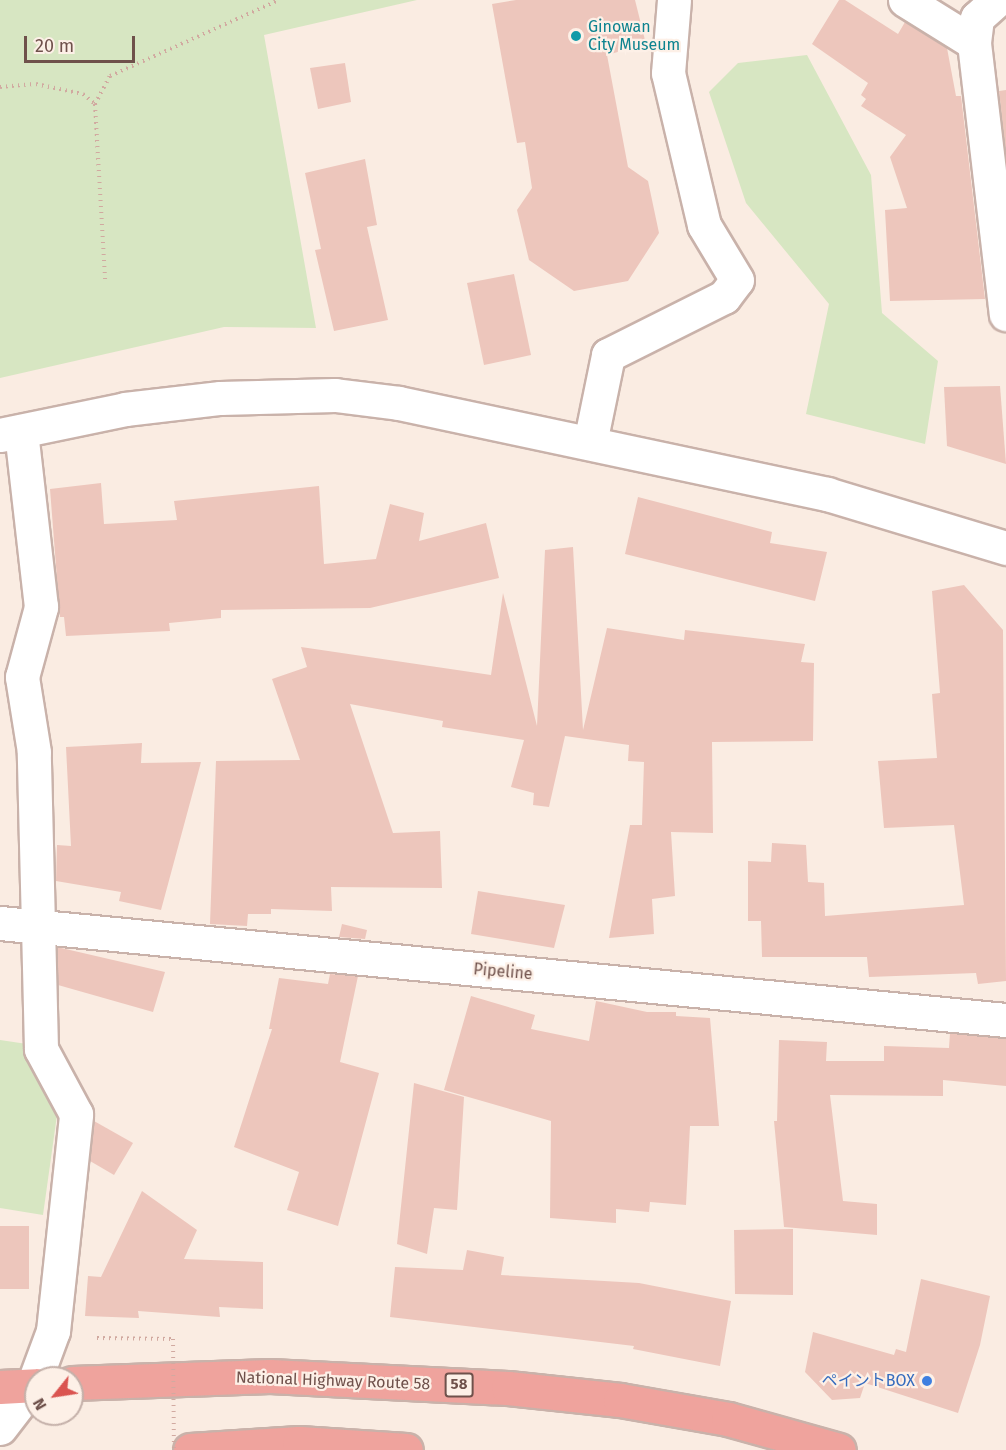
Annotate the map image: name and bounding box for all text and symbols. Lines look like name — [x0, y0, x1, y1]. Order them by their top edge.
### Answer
place label: Ginowan City Museum — [588, 17, 680, 55]
scale bar — [27, 24, 138, 62]
marker: Ginowan City Museum — [569, 29, 583, 43]
text: 20 m — [35, 35, 74, 57]
street label: Pipeline — [473, 960, 533, 984]
north arrow — [24, 1366, 84, 1426]
street label: National Highway Route 58 — [235, 1368, 431, 1394]
place label: ペイントBOX — [822, 1371, 915, 1391]
road number: 58 — [444, 1373, 474, 1397]
marker: ペイントBOX — [920, 1374, 934, 1388]
text: N — [29, 1395, 51, 1414]

